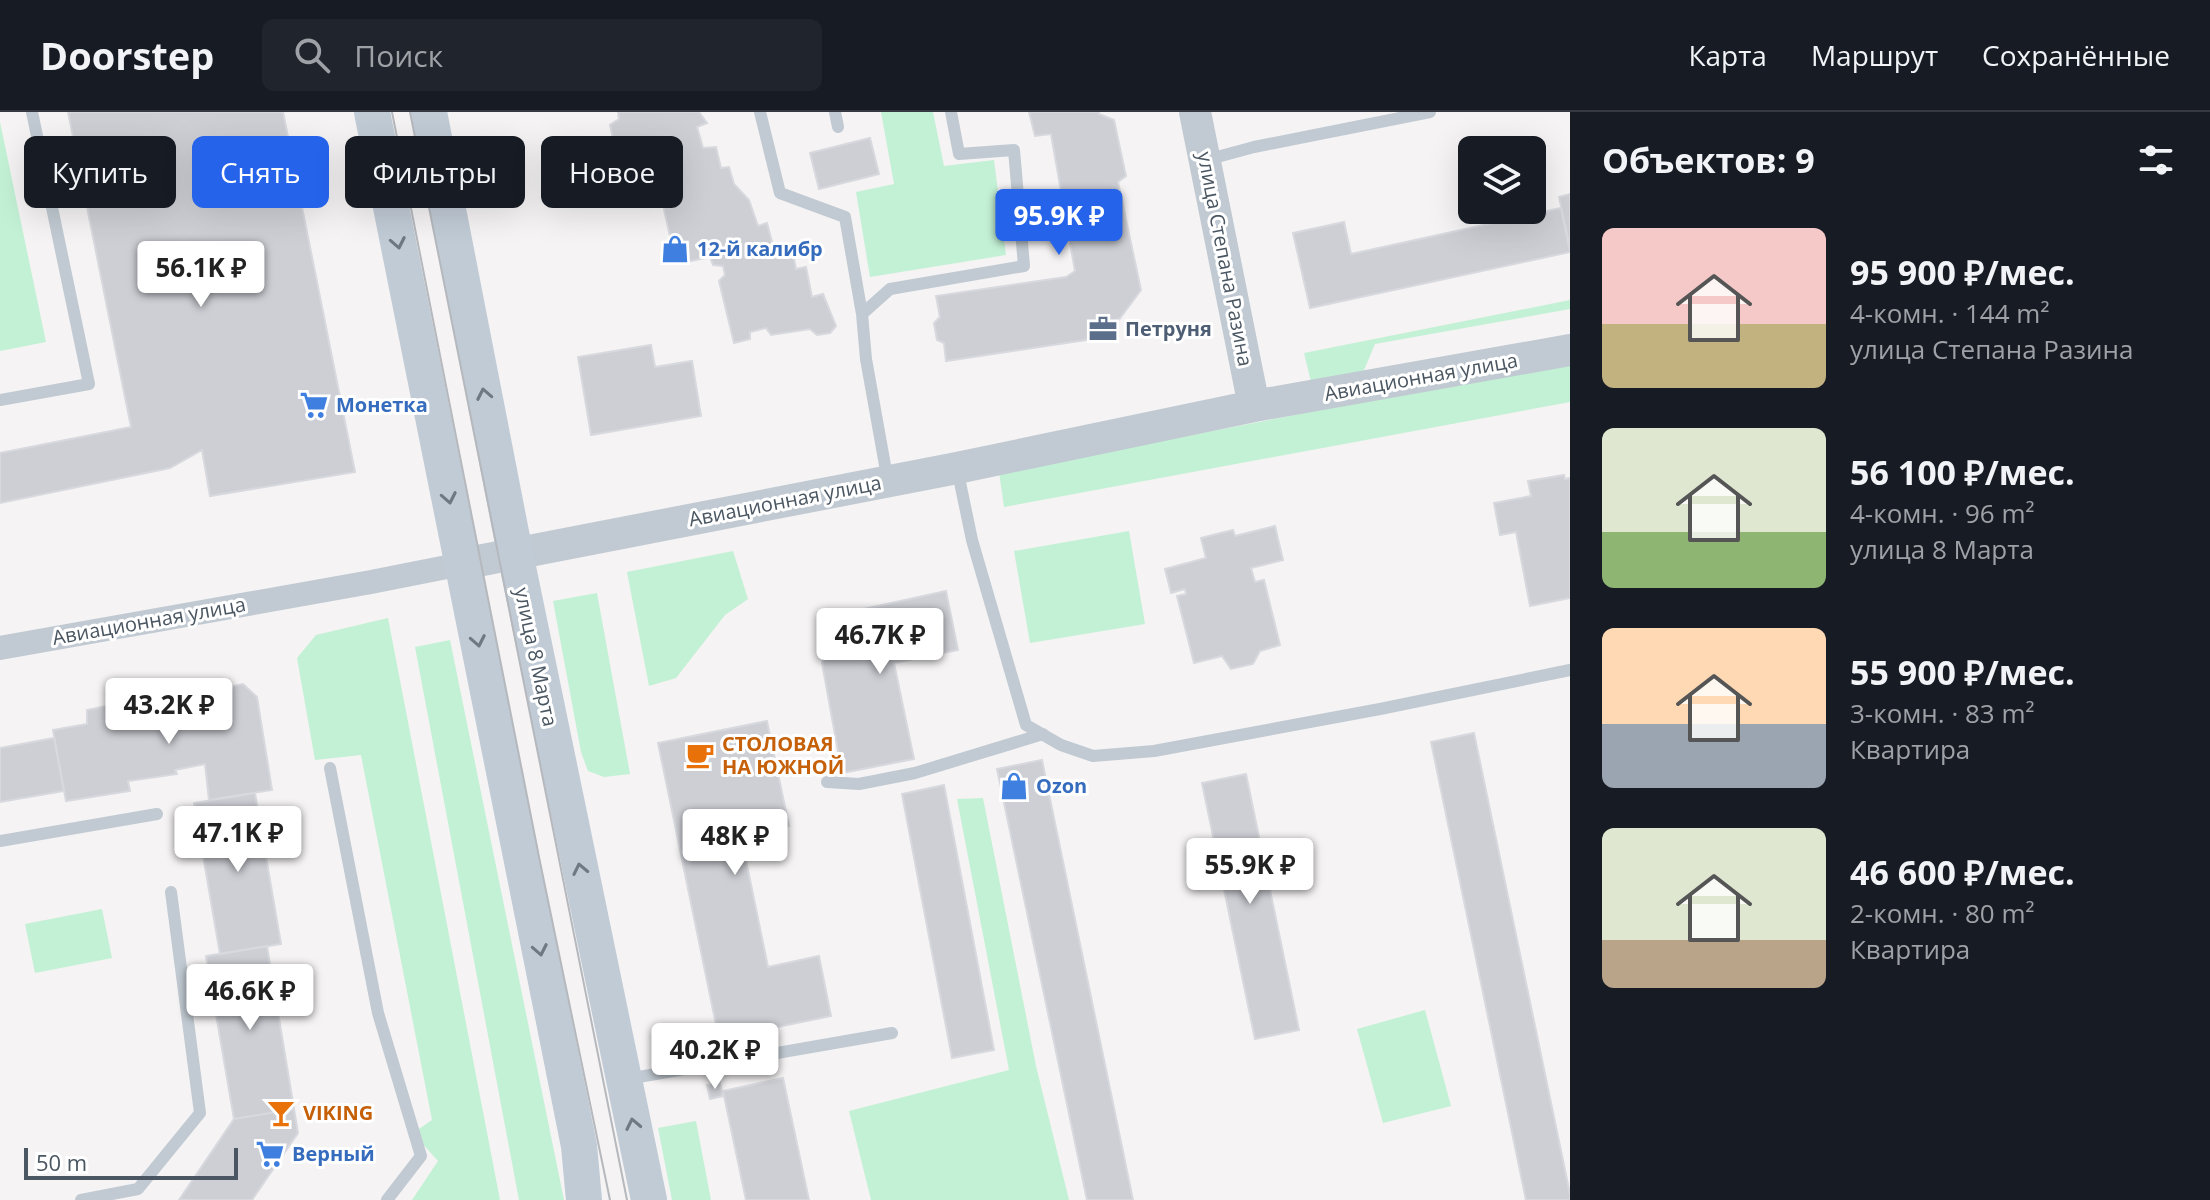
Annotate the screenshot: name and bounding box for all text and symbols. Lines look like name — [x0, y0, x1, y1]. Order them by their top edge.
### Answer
search box — [262, 19, 822, 91]
text: Doorstep — [40, 29, 214, 81]
icon: search — [290, 33, 334, 77]
text: Поиск — [354, 35, 443, 76]
text: Карта — [1688, 36, 1767, 74]
text: Маршрут — [1811, 36, 1938, 74]
text: Сохранённые — [1982, 36, 2170, 74]
chip: Купить — [24, 136, 176, 208]
chip: Снять — [192, 136, 329, 208]
chip: Фильтры — [345, 136, 525, 208]
chip: Новое — [541, 136, 683, 208]
map controls — [1458, 136, 1546, 224]
button: layers — [1458, 136, 1546, 224]
text: Объектов: 9 — [1602, 137, 1815, 183]
icon: filters — [2134, 138, 2178, 182]
street label: улица Степана Разина — [1191, 149, 1260, 368]
pin: 95.9K ₽ — [985, 189, 1133, 257]
text: 95.9K ₽ — [1013, 197, 1105, 233]
shop icon: 12-й калибр — [660, 234, 690, 264]
place label: 12-й калибр — [697, 235, 823, 262]
one-way arrow — [389, 237, 406, 250]
pin: 56.1K ₽ — [127, 241, 275, 309]
text: 56.1K ₽ — [155, 249, 247, 285]
text: 95 900 ₽/мес. — [1850, 249, 2075, 295]
icon: home — [1666, 260, 1762, 356]
text: 4-комн. · 144 m² — [1850, 295, 2049, 331]
office icon: Петруня — [1088, 314, 1118, 344]
place label: Петруня — [1125, 315, 1212, 342]
text: улица Степана Разина — [1850, 331, 2133, 367]
street label: Авиационная улица — [1322, 346, 1520, 407]
one-way arrow — [476, 387, 493, 401]
supermarket icon: Монетка — [299, 390, 329, 420]
place label: Монетка — [336, 391, 428, 418]
text: 56 100 ₽/мес. — [1850, 449, 2075, 495]
icon: home — [1666, 460, 1762, 556]
street label: Авиационная улица — [686, 469, 884, 532]
one-way arrow — [440, 491, 457, 505]
text: 4-комн. · 96 m² — [1850, 495, 2035, 531]
text: улица 8 Марта — [1850, 531, 2034, 567]
street label: улица 8 Марта — [509, 585, 564, 729]
street label: Авиационная улица — [50, 590, 248, 651]
pin: 46.7K ₽ — [806, 608, 954, 676]
text: 46.7K ₽ — [834, 616, 926, 652]
one-way arrow — [469, 633, 486, 647]
text: 55 900 ₽/мес. — [1850, 649, 2075, 695]
icon: home — [1666, 660, 1762, 756]
pin: 43.2K ₽ — [95, 678, 243, 746]
text: 43.2K ₽ — [123, 686, 215, 722]
text: 3-комн. · 83 m² — [1850, 695, 2035, 731]
place label: СТОЛОВАЯ НА ЮЖНОЙ — [722, 730, 844, 780]
text: Квартира — [1850, 731, 1970, 767]
cafe icon: СТОЛОВАЯ НА ЮЖНОЙ — [685, 740, 715, 770]
shop icon: Ozon — [999, 771, 1029, 801]
place label: Ozon — [1036, 772, 1087, 799]
pin: 47.1K ₽ — [164, 806, 312, 874]
pin: 48K ₽ — [679, 809, 791, 877]
text: 47.1K ₽ — [192, 814, 284, 850]
text: 48K ₽ — [701, 817, 769, 853]
pin: 55.9K ₽ — [1176, 838, 1324, 906]
text: 55.9K ₽ — [1204, 846, 1296, 882]
text: 46 600 ₽/мес. — [1850, 849, 2075, 895]
icon: home — [1666, 860, 1762, 956]
one-way arrow — [572, 863, 589, 876]
text: 2-комн. · 80 m² — [1850, 895, 2035, 931]
text: Квартира — [1850, 931, 1970, 967]
one-way arrow — [531, 943, 548, 957]
pin: 46.6K ₽ — [176, 964, 324, 1032]
text: 46.6K ₽ — [204, 972, 296, 1008]
pin: 40.2K ₽ — [641, 1023, 789, 1091]
text: 40.2K ₽ — [669, 1031, 761, 1067]
bar icon: VIKING — [266, 1098, 296, 1128]
place label: VIKING — [303, 1099, 373, 1126]
one-way arrow — [625, 1117, 642, 1131]
supermarket icon: Верный — [255, 1139, 285, 1169]
place label: Верный — [292, 1140, 375, 1167]
scale bar — [24, 1144, 238, 1180]
text: 50 m — [36, 1147, 87, 1177]

